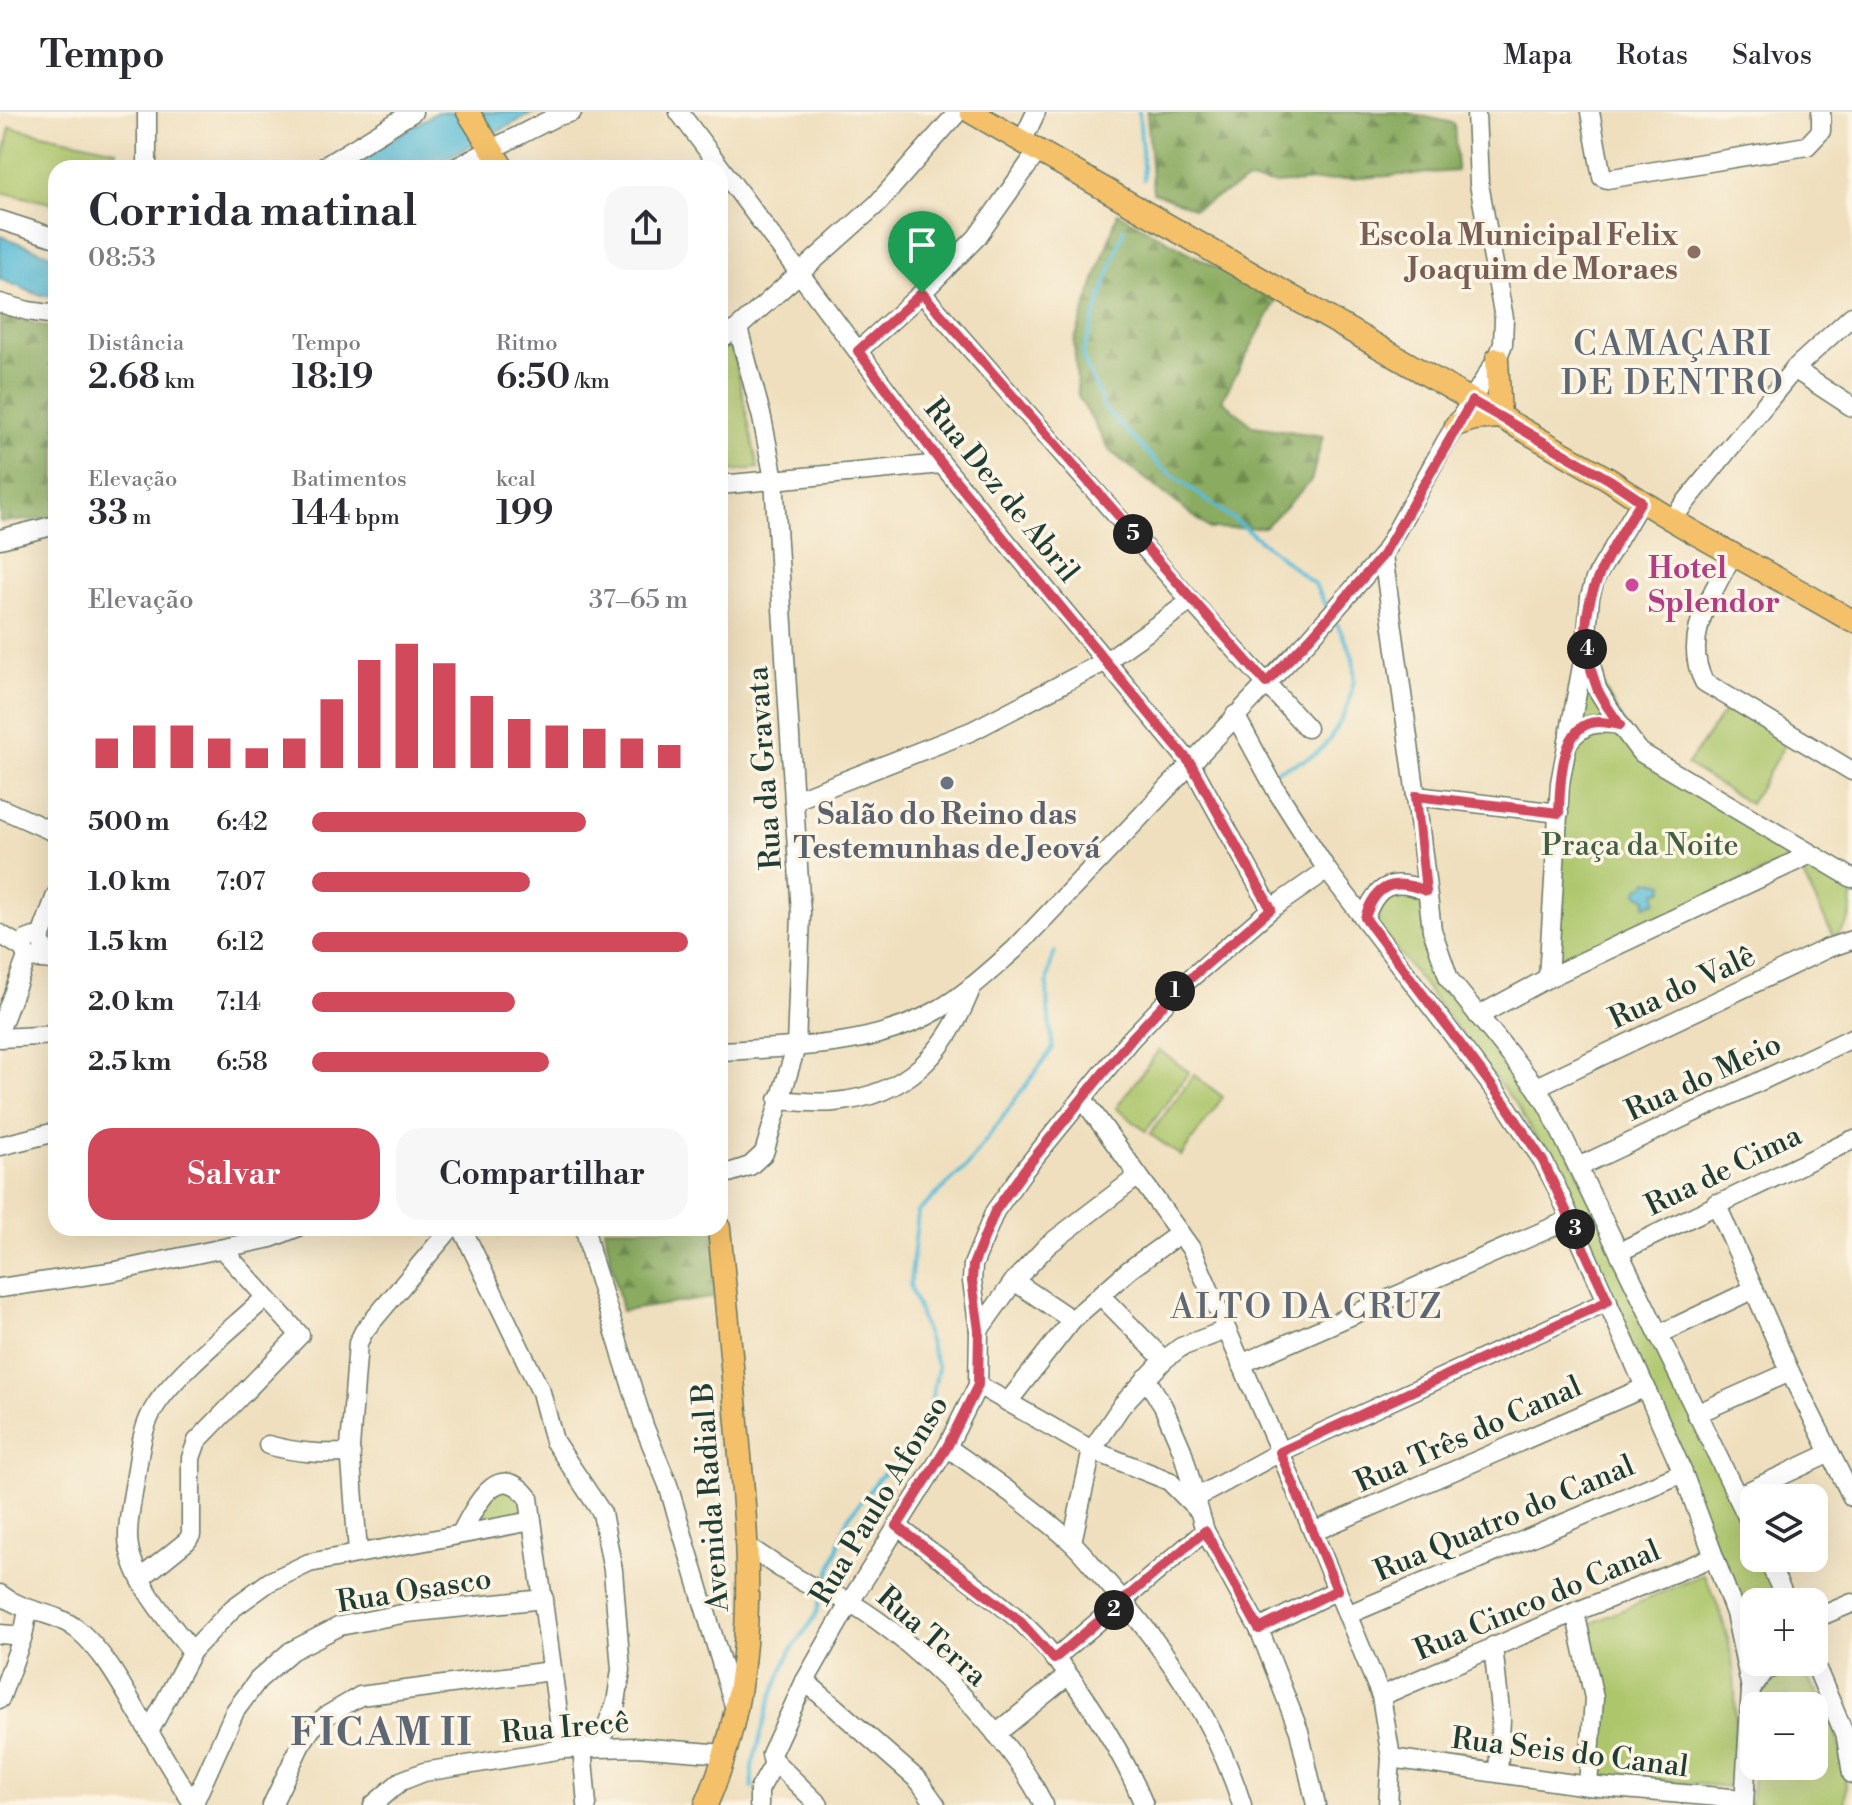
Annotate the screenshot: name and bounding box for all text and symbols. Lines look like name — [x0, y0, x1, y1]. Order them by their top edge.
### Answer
text: Tempo — [40, 32, 165, 79]
text: Mapa — [1503, 38, 1573, 73]
text: Rotas — [1617, 38, 1688, 73]
text: Salvos — [1732, 38, 1812, 73]
text: Corrida matinal — [88, 184, 417, 239]
button: share — [604, 186, 688, 270]
pin — [888, 211, 956, 293]
place label: Escola Municipal Felix Joaquim de Moraes — [1359, 217, 1679, 289]
icon: arrive — [900, 223, 944, 267]
text: 08:53 — [88, 242, 156, 274]
marker: Escola Municipal Felix Joaquim de Moraes — [1685, 243, 1703, 261]
district label: CAMAÇARI DE DENTRO — [1561, 324, 1785, 405]
text: Distância — [88, 330, 184, 357]
text: Tempo — [292, 330, 361, 357]
text: Ritmo — [496, 330, 558, 357]
text: 2.68 — [88, 357, 160, 399]
text: 18:19 — [292, 357, 374, 399]
text: 6:50 — [496, 357, 570, 399]
text: km — [160, 368, 195, 395]
text: /km — [570, 368, 610, 395]
street label: Rua Dez de Abril — [915, 391, 1087, 591]
text: Elevação — [88, 466, 177, 493]
text: Batimentos — [292, 466, 407, 493]
text: kcal — [496, 466, 536, 493]
text: 33 — [88, 493, 128, 535]
text: 144 — [292, 493, 351, 535]
text: 199 — [496, 493, 553, 535]
text: m — [128, 504, 152, 531]
text: bpm — [351, 504, 400, 531]
pin: 5 — [1113, 514, 1153, 554]
text: 5 — [1126, 520, 1140, 547]
place label: Hotel Splendor — [1648, 550, 1780, 622]
marker: Hotel Splendor — [1623, 576, 1641, 594]
text: Elevação — [88, 584, 194, 616]
text: 37–65 m — [589, 584, 688, 616]
pin: 4 — [1567, 629, 1607, 669]
text: 4 — [1580, 635, 1594, 662]
street label: Rua da Gravata — [739, 664, 791, 871]
marker: Salão do Reino das Testemunhas de Jeová — [938, 774, 956, 792]
place label: Salão do Reino das Testemunhas de Jeová — [793, 796, 1101, 868]
text: 500 m — [88, 806, 170, 838]
text: 6:42 — [216, 806, 268, 838]
park label: Praça da Noite — [1541, 827, 1739, 865]
text: 1.0 km — [88, 866, 171, 898]
text: 7:07 — [216, 866, 265, 898]
text: 1.5 km — [88, 926, 168, 958]
text: 6:12 — [216, 926, 264, 958]
street label: Rua do Valê — [1603, 937, 1762, 1038]
pin: 1 — [1155, 971, 1195, 1011]
text: 1 — [1170, 977, 1180, 1004]
text: 2.0 km — [88, 986, 174, 1018]
text: 7:14 — [216, 986, 261, 1018]
street label: Rua do Meio — [1619, 1025, 1787, 1131]
text: 2.5 km — [88, 1046, 171, 1078]
text: 6:58 — [216, 1046, 268, 1078]
street label: Rua de Cima — [1639, 1116, 1809, 1225]
button: Salvar — [88, 1128, 380, 1220]
button: Compartilhar — [396, 1128, 688, 1220]
pin: 3 — [1555, 1209, 1595, 1249]
text: 3 — [1568, 1215, 1582, 1242]
district label: ALTO DA CRUZ — [1169, 1287, 1444, 1329]
street label: Rua Três do Canal — [1349, 1368, 1588, 1502]
street label: Avenida Radial B — [684, 1381, 738, 1614]
street label: Rua Paulo Afonso — [802, 1389, 957, 1612]
street label: Rua Quatro do Canal — [1369, 1447, 1640, 1591]
map controls — [1740, 1484, 1828, 1780]
button: layers — [1740, 1484, 1828, 1572]
street label: Rua Cinco do Canal — [1409, 1532, 1666, 1670]
street label: Rua Osasco — [334, 1560, 494, 1622]
street label: Rua Terra — [868, 1578, 995, 1696]
button: + — [1740, 1588, 1828, 1676]
pin: 2 — [1094, 1590, 1134, 1630]
text: 2 — [1107, 1596, 1121, 1623]
button: − — [1740, 1692, 1828, 1780]
street label: Rua Irecê — [499, 1703, 631, 1753]
district label: FICAM II — [290, 1710, 474, 1757]
street label: Rua Seis do Canal — [1449, 1720, 1691, 1786]

